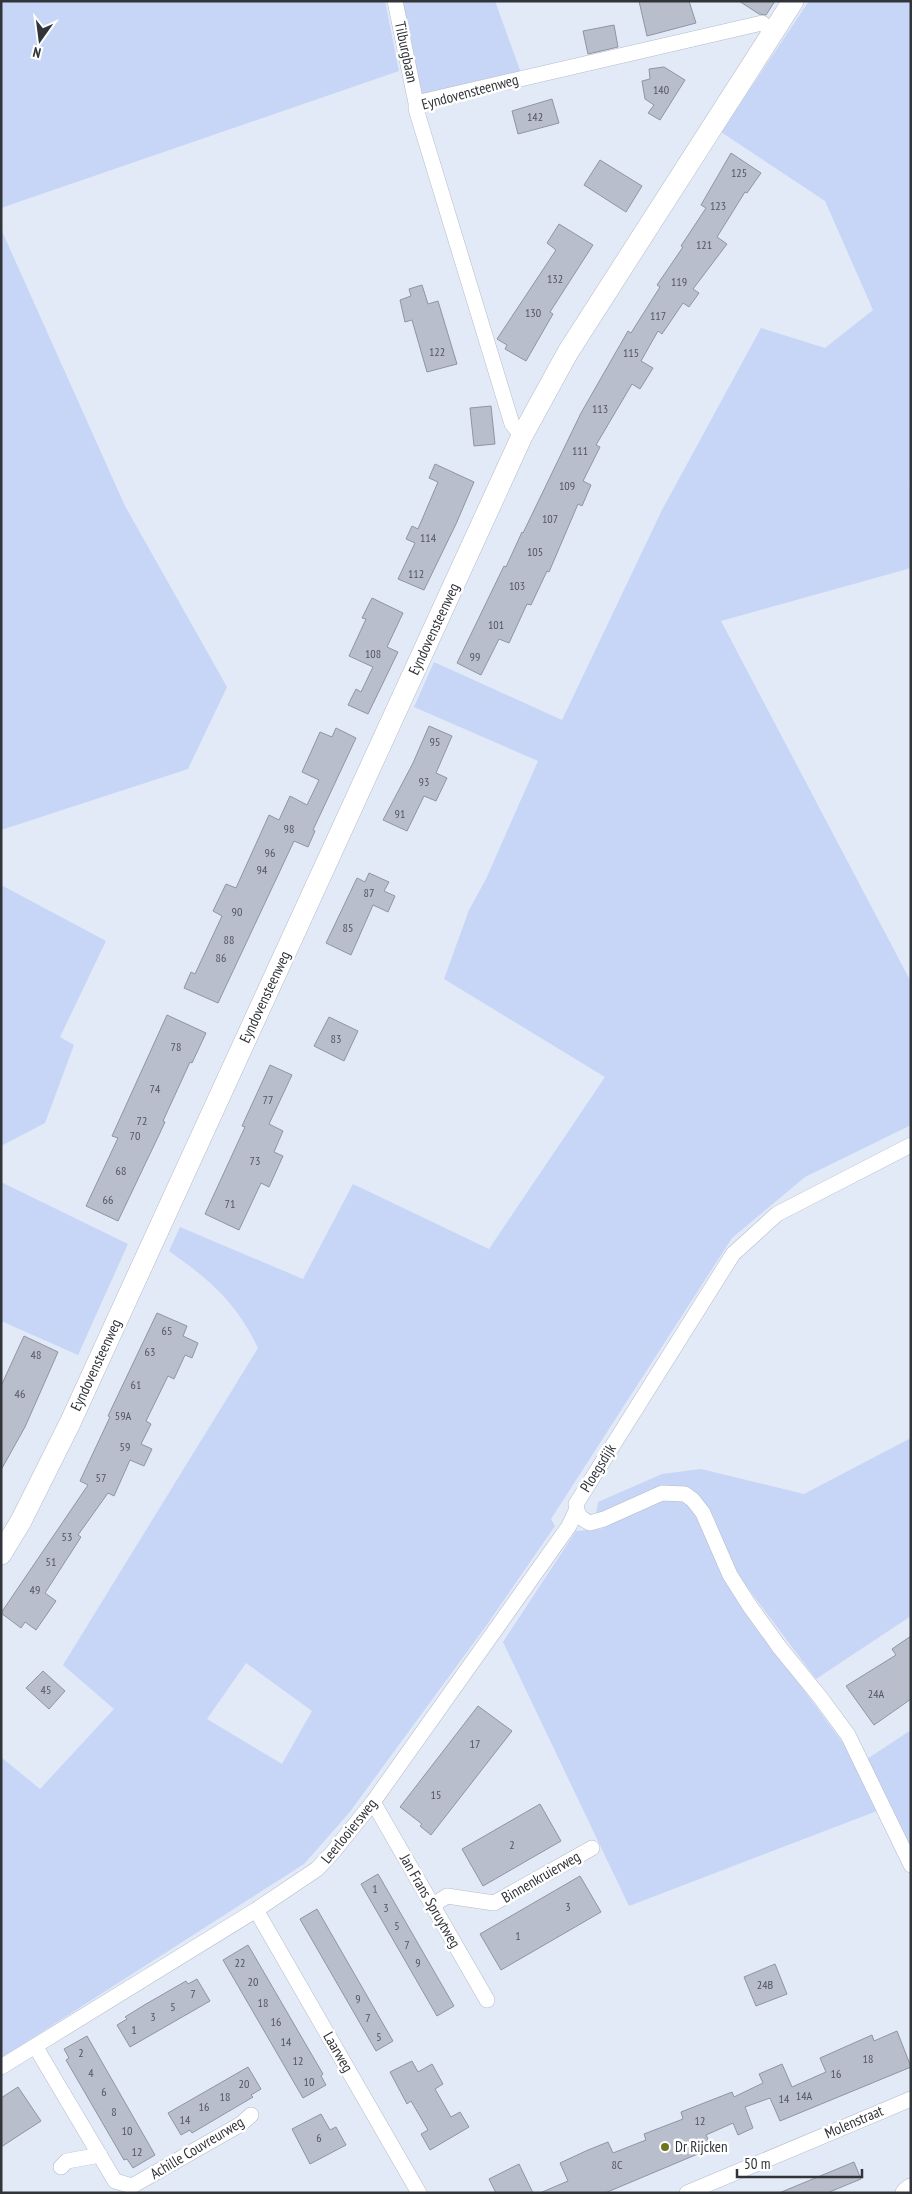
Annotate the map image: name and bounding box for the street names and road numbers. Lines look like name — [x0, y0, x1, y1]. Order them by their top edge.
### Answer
street label: Tilburgbaan — [391, 20, 422, 84]
street label: Eyndovensteenweg — [419, 69, 520, 114]
street label: Eyndovensteenweg — [404, 580, 463, 678]
street label: Eyndovensteenweg — [235, 948, 294, 1046]
street label: Eyndovensteenweg — [66, 1316, 125, 1414]
street label: Ploegsdijk — [575, 1440, 620, 1495]
street label: Leerlooiersweg — [317, 1794, 381, 1867]
street label: Binnenkruierweg — [498, 1846, 583, 1907]
street label: Jan Frans Spruytweg — [395, 1850, 465, 1951]
street label: Laarweg — [319, 2028, 358, 2075]
street label: Molenstraat — [822, 2101, 886, 2142]
street label: Achille Couvreurweg — [146, 2112, 247, 2183]

